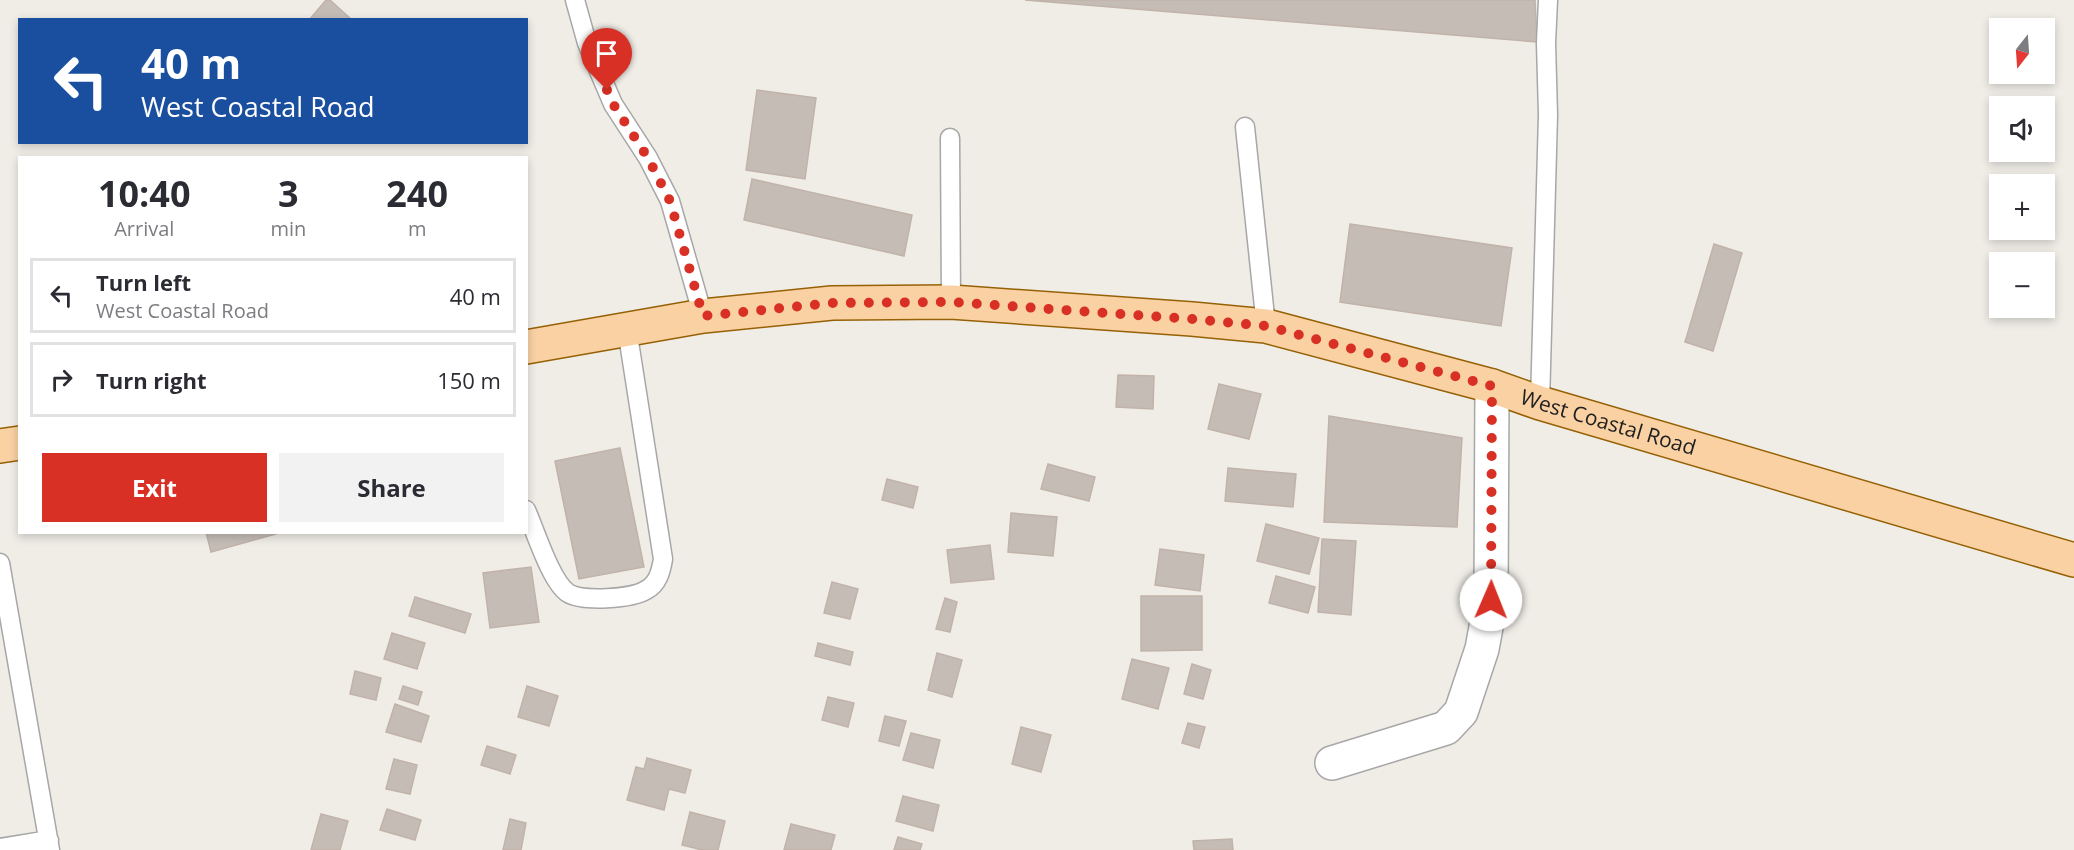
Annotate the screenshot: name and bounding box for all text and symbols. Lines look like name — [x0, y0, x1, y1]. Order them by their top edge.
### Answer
north arrow — [1989, 18, 2055, 84]
map controls — [1989, 18, 2055, 318]
pin — [581, 28, 632, 90]
text: 40 m — [141, 34, 241, 91]
icon: arrive — [590, 37, 623, 70]
icon: left — [42, 42, 120, 120]
text: West Coastal Road — [141, 88, 375, 125]
button: sound — [1989, 96, 2055, 162]
text: 10:40 — [98, 169, 191, 218]
text: 3 — [278, 169, 299, 218]
text: 240 — [386, 169, 448, 218]
button: + — [1989, 174, 2055, 240]
text: Arrival — [114, 215, 174, 242]
text: min — [270, 215, 306, 242]
text: m — [408, 215, 426, 242]
button: − — [1989, 252, 2055, 318]
text: Turn left — [96, 267, 191, 297]
icon: left — [45, 279, 78, 312]
text: 40 m — [450, 281, 501, 311]
text: West Coastal Road — [96, 297, 269, 324]
icon: right — [45, 363, 78, 396]
text: Turn right — [96, 365, 207, 395]
text: 150 m — [437, 365, 501, 395]
street label: West Coastal Road — [1517, 382, 1700, 461]
button: Exit — [42, 453, 267, 522]
button: Share — [279, 453, 504, 522]
position arrow — [1459, 568, 1523, 632]

